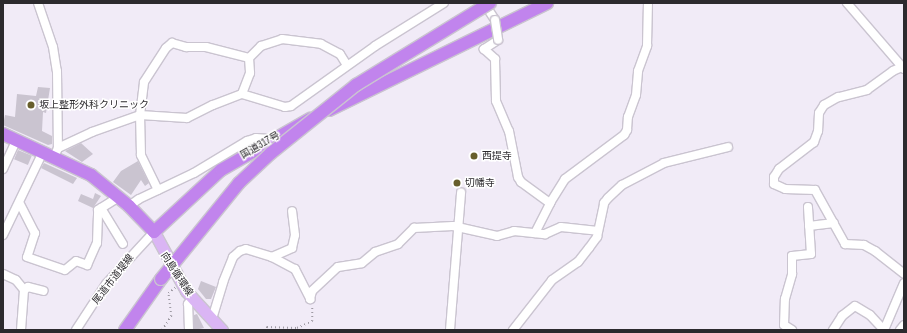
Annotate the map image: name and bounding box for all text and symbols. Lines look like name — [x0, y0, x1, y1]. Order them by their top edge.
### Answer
place label: 坂上整形外科クリニック — [39, 99, 149, 111]
marker: 坂上整形外科クリニック — [26, 100, 36, 110]
street label: 国道317号 — [238, 129, 282, 161]
place label: 西提寺 — [482, 150, 512, 162]
marker: 西提寺 — [469, 151, 479, 161]
place label: 切幡寺 — [465, 177, 495, 189]
marker: 切幡寺 — [452, 178, 462, 188]
street label: 向島循環線 — [158, 250, 196, 298]
street label: 尾道市道堤線 — [90, 252, 136, 306]

